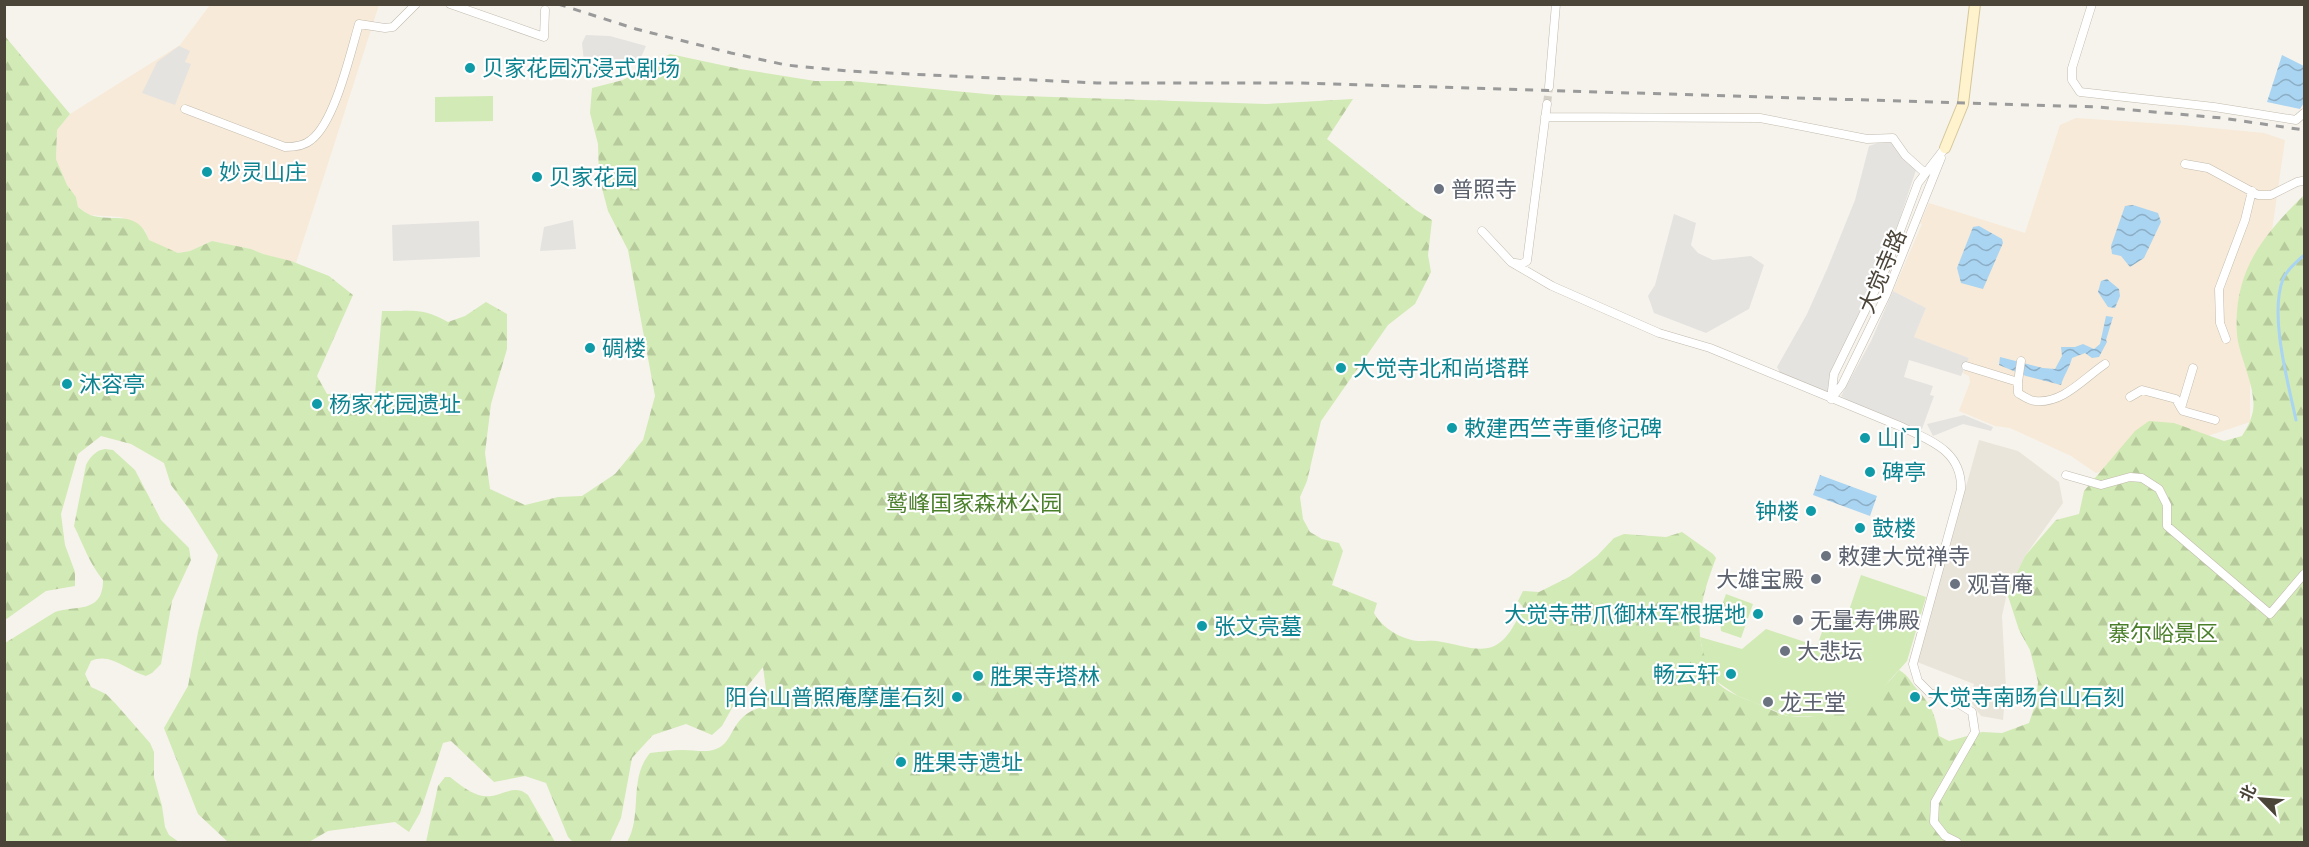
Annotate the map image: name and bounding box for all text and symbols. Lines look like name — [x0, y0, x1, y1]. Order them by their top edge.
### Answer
place label: 贝家花园沉浸式剧场 — [482, 54, 680, 82]
marker: 贝家花园沉浸式剧场 — [463, 61, 477, 75]
place label: 妙灵山庄 — [219, 158, 307, 186]
place label: 贝家花园 — [549, 163, 637, 191]
marker: 妙灵山庄 — [200, 165, 214, 179]
marker: 贝家花园 — [530, 170, 544, 184]
place label: 普照寺 — [1451, 175, 1517, 203]
marker: 普照寺 — [1432, 182, 1446, 196]
street label: 大觉寺路 — [1852, 225, 1912, 317]
place label: 碉楼 — [602, 334, 646, 362]
marker: 碉楼 — [583, 341, 597, 355]
place label: 大觉寺北和尚塔群 — [1353, 354, 1529, 382]
marker: 大觉寺北和尚塔群 — [1334, 361, 1348, 375]
place label: 沐容亭 — [79, 370, 145, 398]
marker: 沐容亭 — [60, 377, 74, 391]
place label: 杨家花园遗址 — [329, 390, 461, 418]
marker: 杨家花园遗址 — [310, 397, 324, 411]
place label: 敕建西竺寺重修记碑 — [1464, 414, 1662, 442]
marker: 敕建西竺寺重修记碑 — [1445, 421, 1459, 435]
place label: 山门 — [1877, 424, 1921, 452]
marker: 山门 — [1858, 431, 1872, 445]
place label: 碑亭 — [1882, 458, 1926, 486]
marker: 碑亭 — [1863, 465, 1877, 479]
park label: 鹫峰国家森林公园 — [886, 489, 1062, 517]
place label: 钟楼 — [1755, 497, 1799, 525]
marker: 钟楼 — [1804, 504, 1818, 518]
place label: 鼓楼 — [1872, 514, 1916, 542]
marker: 鼓楼 — [1853, 521, 1867, 535]
place label: 敕建大觉禅寺 — [1838, 542, 1970, 570]
marker: 敕建大觉禅寺 — [1819, 549, 1833, 563]
place label: 大雄宝殿 — [1716, 565, 1804, 593]
place label: 观音庵 — [1967, 570, 2033, 598]
marker: 大雄宝殿 — [1809, 572, 1823, 586]
marker: 观音庵 — [1948, 577, 1962, 591]
place label: 大觉寺带爪御林军根据地 — [1504, 600, 1746, 628]
place label: 无量寿佛殿 — [1810, 606, 1920, 634]
marker: 大觉寺带爪御林军根据地 — [1751, 607, 1765, 621]
place label: 张文亮墓 — [1214, 612, 1302, 640]
marker: 无量寿佛殿 — [1791, 613, 1805, 627]
marker: 张文亮墓 — [1195, 619, 1209, 633]
park label: 寨尔峪景区 — [2108, 619, 2218, 647]
place label: 大悲坛 — [1797, 637, 1863, 665]
marker: 大悲坛 — [1778, 644, 1792, 658]
place label: 畅云轩 — [1653, 660, 1719, 688]
place label: 胜果寺塔林 — [990, 662, 1100, 690]
marker: 畅云轩 — [1724, 667, 1738, 681]
marker: 胜果寺塔林 — [971, 669, 985, 683]
place label: 阳台山普照庵摩崖石刻 — [725, 683, 945, 711]
place label: 大觉寺南旸台山石刻 — [1927, 683, 2125, 711]
place label: 龙王堂 — [1780, 688, 1846, 716]
marker: 阳台山普照庵摩崖石刻 — [950, 690, 964, 704]
marker: 大觉寺南旸台山石刻 — [1908, 690, 1922, 704]
marker: 龙王堂 — [1761, 695, 1775, 709]
place label: 胜果寺遗址 — [913, 748, 1023, 776]
marker: 胜果寺遗址 — [894, 755, 908, 769]
north arrow — [2231, 769, 2291, 829]
text: 北 — [2235, 781, 2261, 805]

